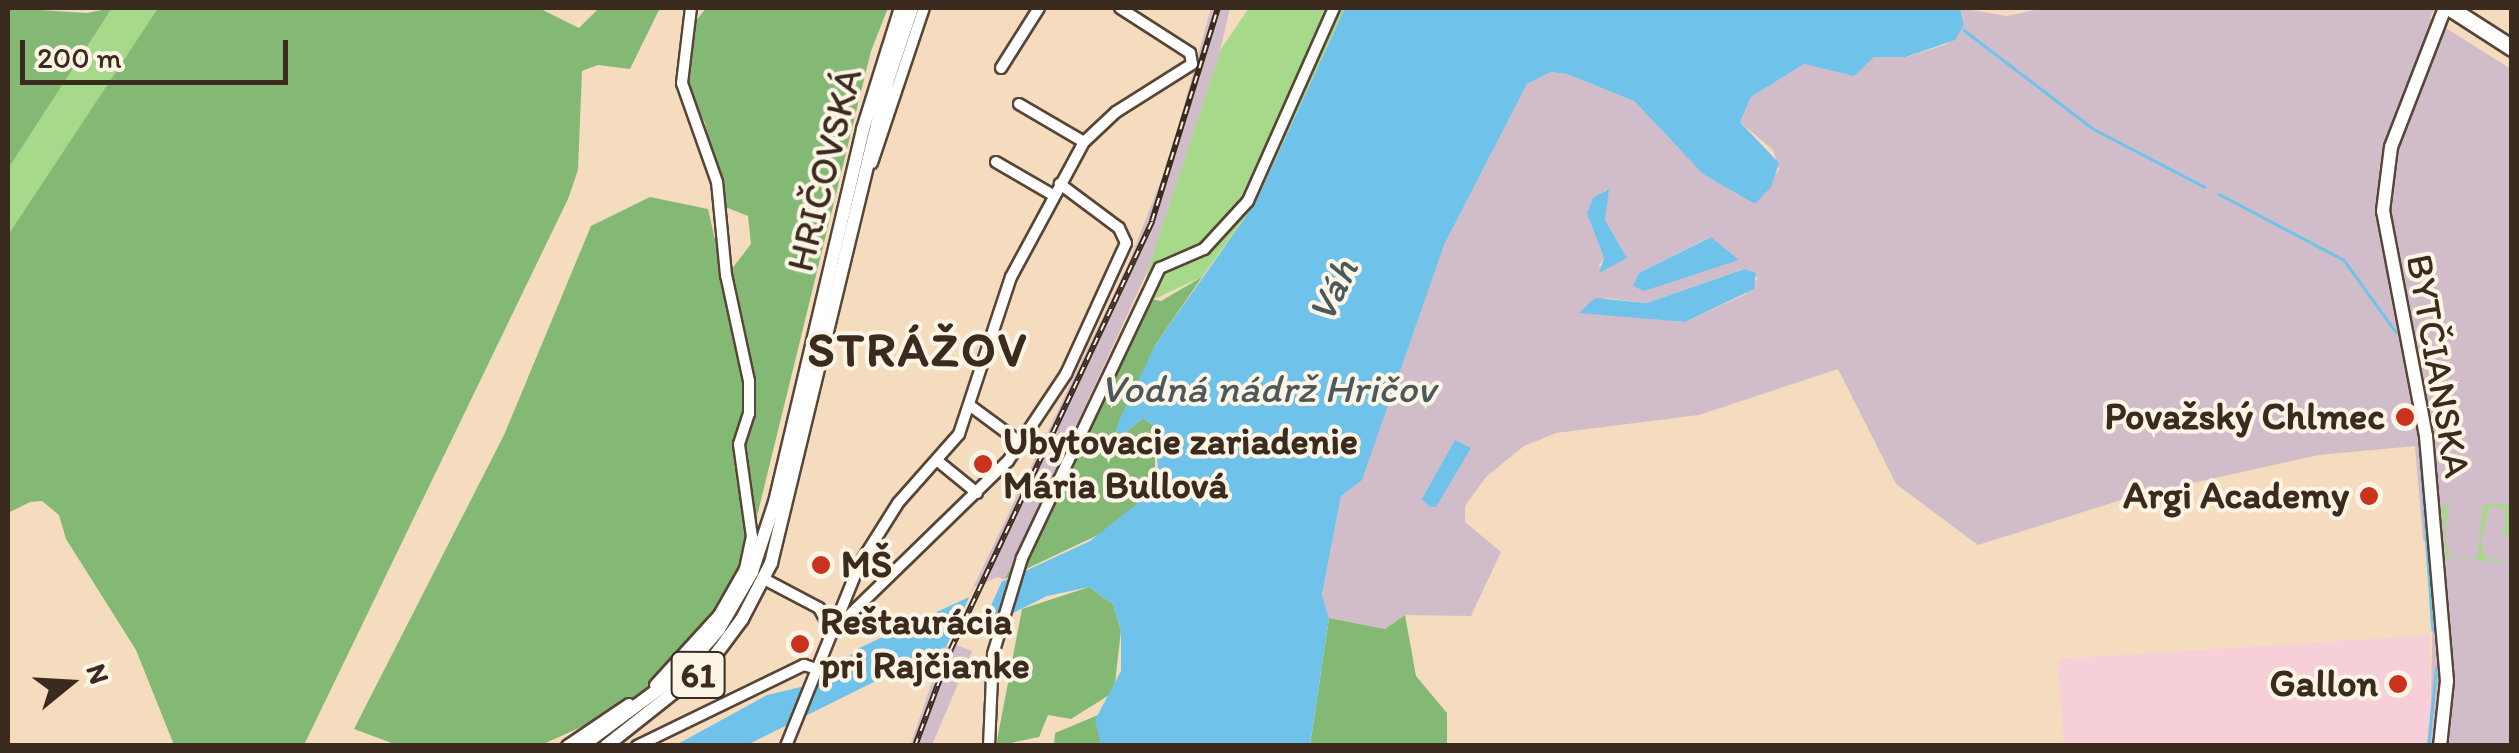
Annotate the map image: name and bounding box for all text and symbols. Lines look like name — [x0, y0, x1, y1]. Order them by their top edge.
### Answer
scale bar — [25, 20, 292, 82]
text: 200 m — [37, 39, 122, 76]
street label: HRIČOVSKÁ — [778, 64, 872, 276]
water label: Váh — [1296, 251, 1368, 329]
street label: BYTČIANSKA — [2396, 251, 2480, 481]
district label: STRÁŽOV — [807, 321, 1029, 379]
water label: Vodná nádrž Hričov — [1100, 364, 1436, 412]
place label: Považský Chlmec — [2105, 394, 2385, 440]
marker: Považský Chlmec — [2394, 406, 2416, 428]
place label: Ubytovacie zariadenie Mária Bullová — [1003, 419, 1359, 508]
marker: Ubytovacie zariadenie Mária Bullová — [972, 453, 994, 475]
place label: Argi Academy — [2122, 473, 2349, 519]
marker: Argi Academy — [2358, 485, 2380, 507]
place label: MŠ — [841, 542, 892, 588]
marker: MŠ — [810, 554, 832, 576]
place label: Reštaurácia pri Rajčianke — [820, 599, 1030, 688]
north arrow — [20, 633, 120, 733]
marker: Reštaurácia pri Rajčianke — [789, 633, 811, 655]
road number: 61 — [670, 645, 726, 705]
text: N — [79, 659, 118, 688]
place label: Gallon — [2270, 661, 2378, 707]
marker: Gallon — [2387, 673, 2409, 695]

